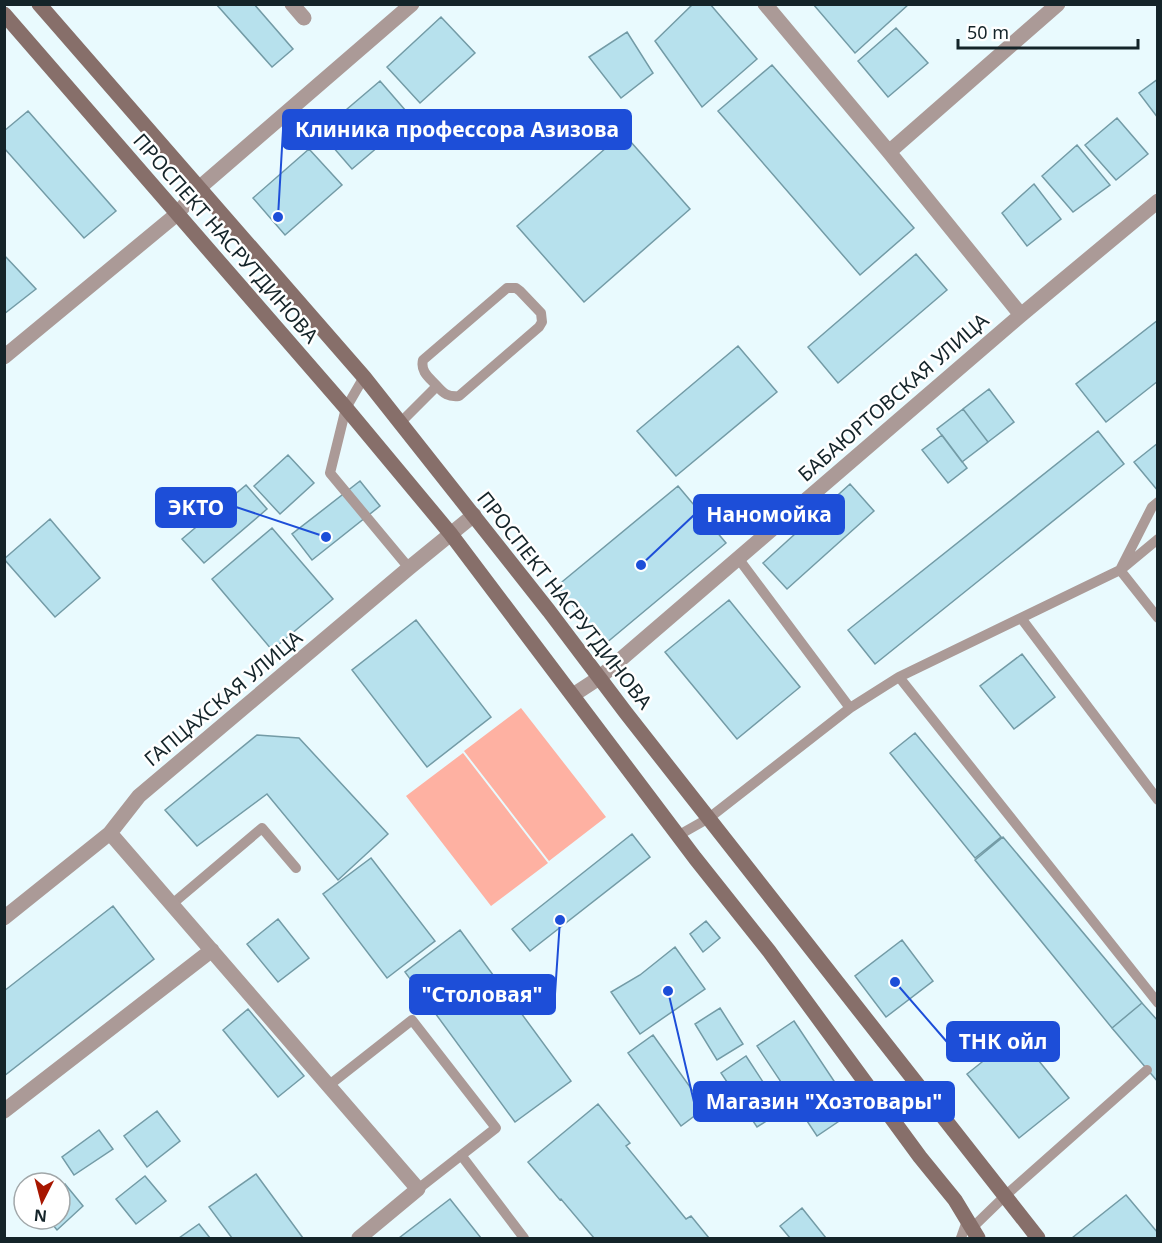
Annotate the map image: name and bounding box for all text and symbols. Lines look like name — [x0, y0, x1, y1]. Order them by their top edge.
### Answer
scale bar — [958, 12, 1138, 50]
text: 50 m — [967, 20, 1009, 44]
callout: Клиника профессора Азизова — [283, 110, 631, 149]
text: Клиника профессора Азизова — [295, 115, 619, 143]
street label: ПРОСПЕКТ НАСРУТДИНОВА — [127, 127, 325, 349]
street label: БАБАЮРТОВСКАЯ УЛИЦА — [792, 307, 994, 487]
street label: ПРОСПЕКТ НАСРУТДИНОВА — [471, 485, 659, 715]
callout: ЭКТО — [156, 488, 236, 527]
text: ЭКТО — [168, 493, 224, 521]
callout: Наномойка — [694, 495, 844, 534]
text: Наномойка — [706, 500, 832, 528]
street label: ГАПЦАХСКАЯ УЛИЦА — [138, 624, 308, 772]
callout: "Столовая" — [410, 975, 555, 1014]
text: "Столовая" — [422, 980, 542, 1008]
callout: ТНК ойл — [947, 1022, 1059, 1061]
text: ТНК ойл — [959, 1027, 1047, 1055]
callout: Магазин "Хозтовары" — [694, 1082, 954, 1121]
text: Магазин "Хозтовары" — [706, 1087, 942, 1115]
north arrow — [12, 1171, 72, 1231]
text: N — [33, 1204, 48, 1228]

